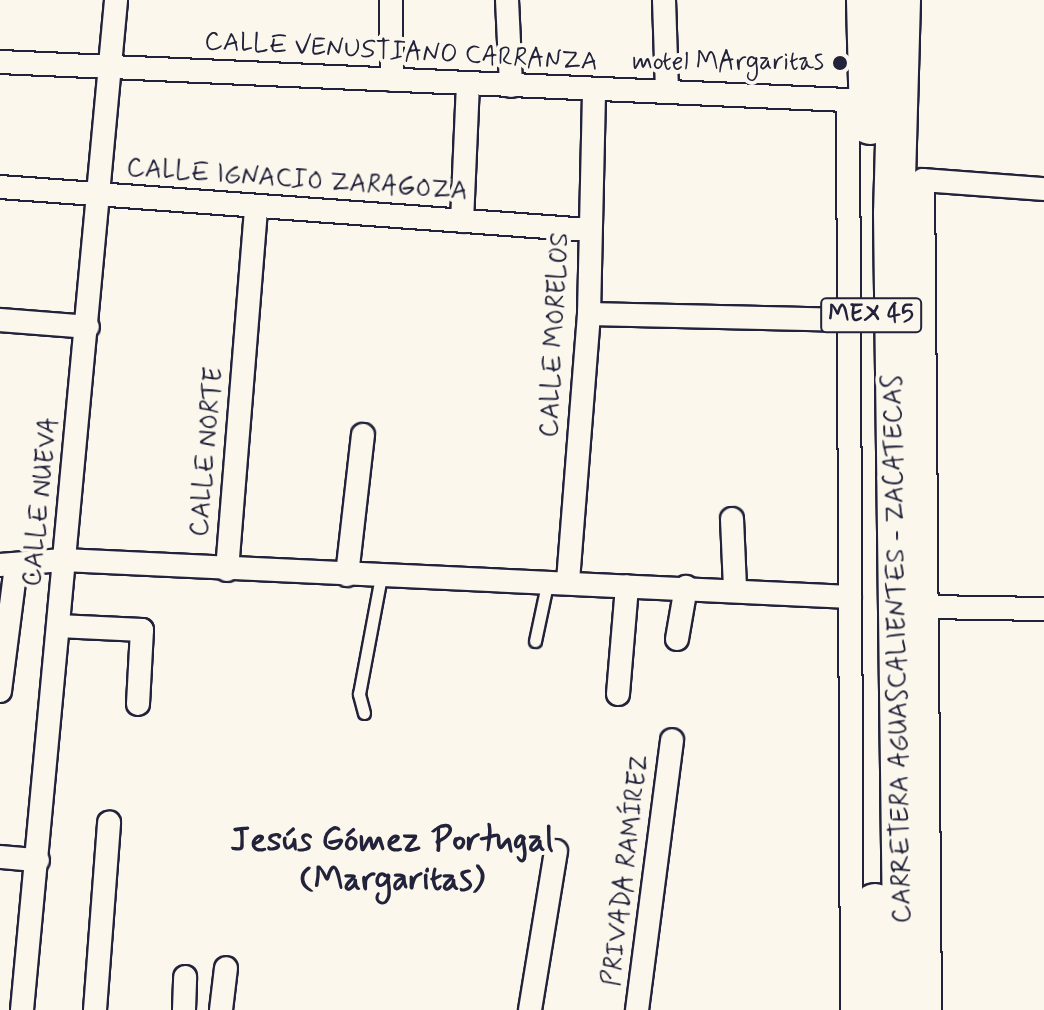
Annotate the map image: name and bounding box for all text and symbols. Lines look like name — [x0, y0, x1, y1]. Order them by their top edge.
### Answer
street label: CALLE VENUSTIANO CARRANZA — [207, 27, 595, 79]
place label: motel MArgaritas — [635, 47, 824, 79]
marker: motel MArgaritas — [831, 54, 849, 72]
street label: CALLE IGNACIO ZARAGOZA — [126, 154, 468, 208]
street label: CALLE MORELOS — [535, 230, 577, 440]
road number: MEX 45 — [819, 295, 923, 335]
street label: CALLE NORTE — [185, 363, 231, 541]
street label: CARRETERA AGUASCALIENTES - ZACATECAS — [879, 372, 919, 926]
street label: CALLE NUEVA — [17, 413, 67, 591]
street label: PRIVADA RAMÍREZ — [597, 752, 657, 990]
district label: Jesús Gómez Portugal (Margaritas) — [233, 820, 551, 900]

